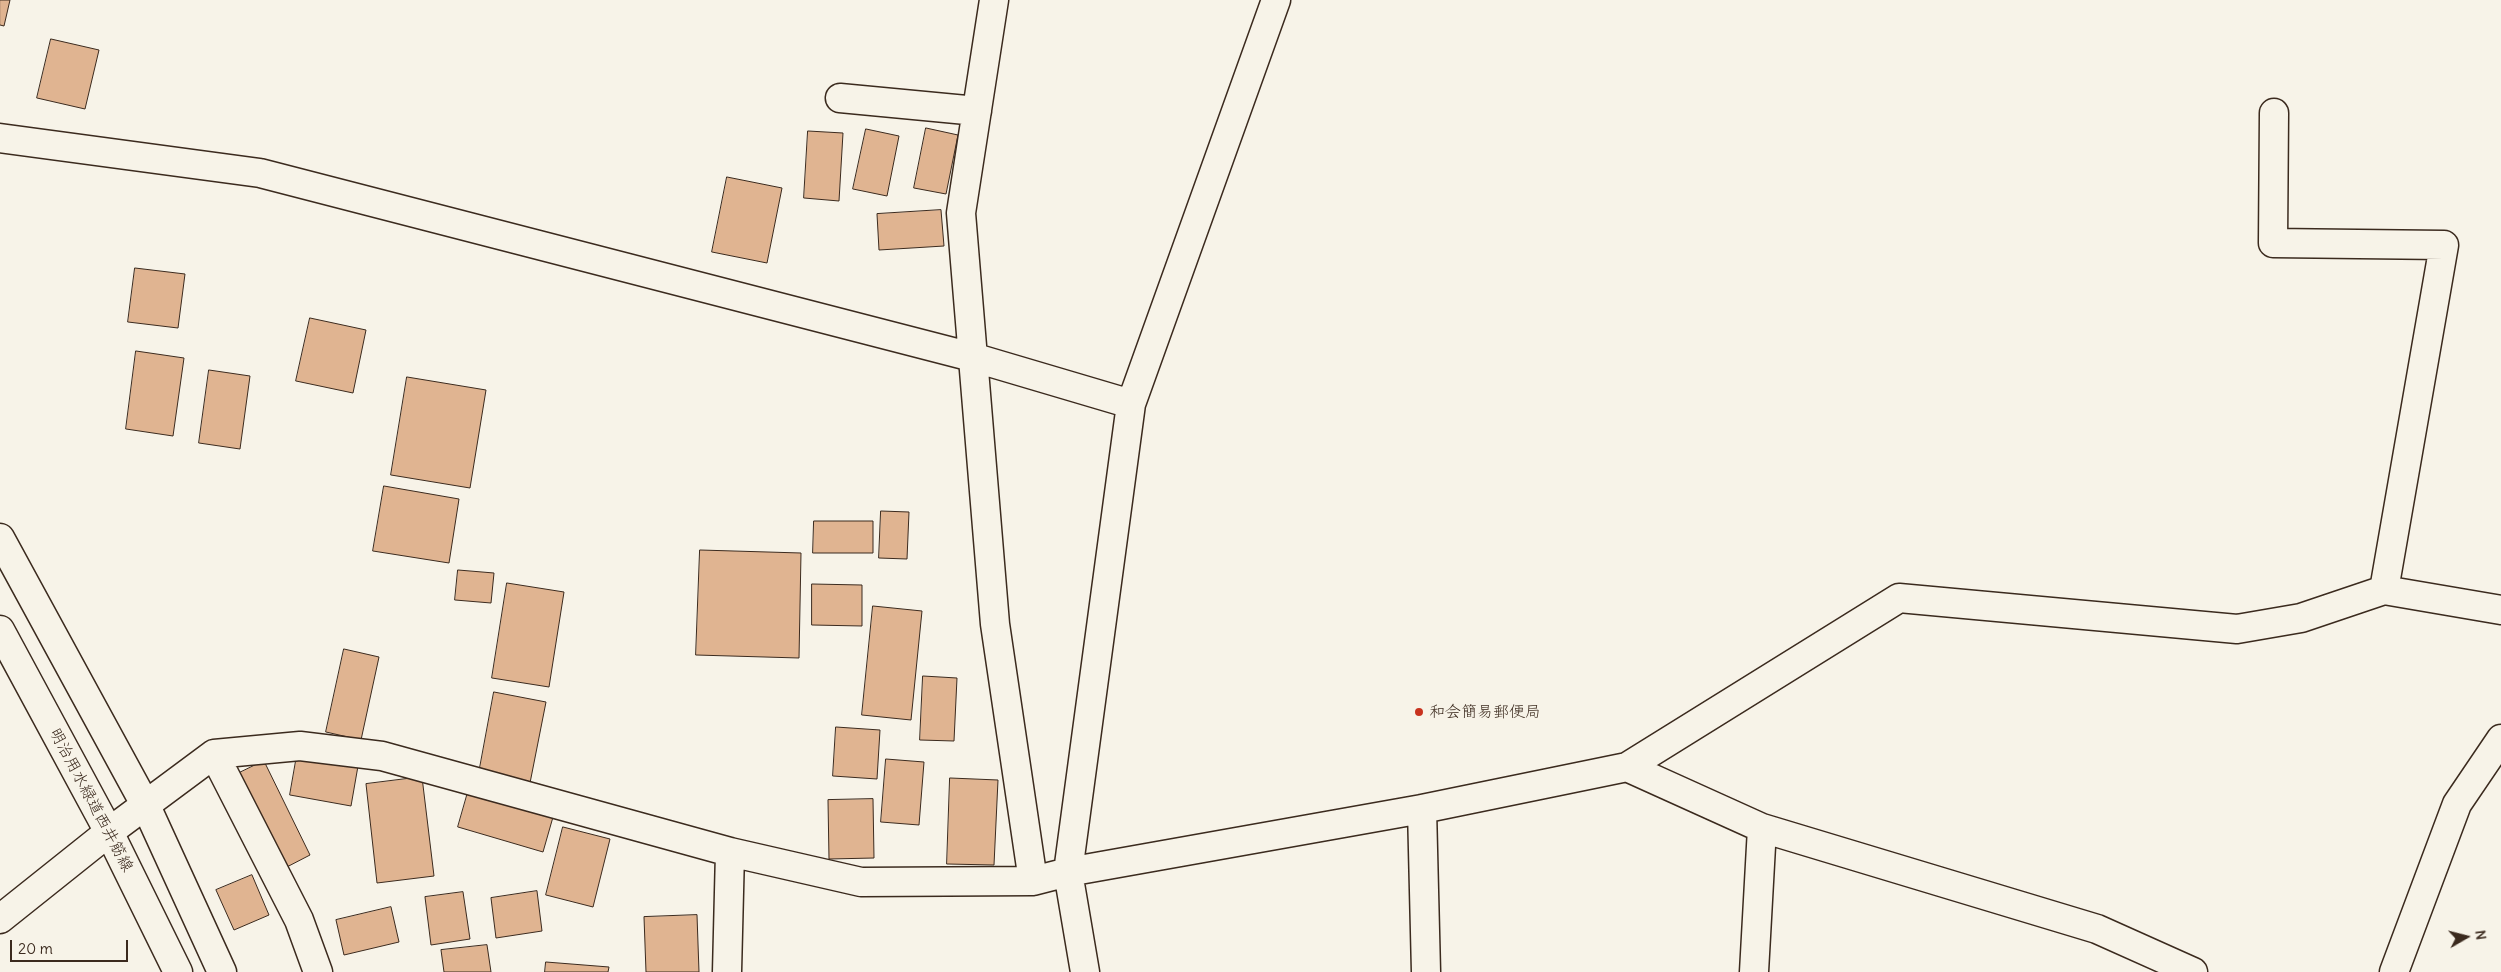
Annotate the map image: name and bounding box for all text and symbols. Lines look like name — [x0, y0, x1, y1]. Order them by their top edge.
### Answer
place label: 和会簡易郵便局 — [1429, 702, 1541, 722]
marker: 和会簡易郵便局 — [1413, 706, 1425, 718]
street label: 明治用水緑道西井筋線 — [45, 725, 137, 875]
north arrow — [2441, 912, 2491, 962]
text: N — [2471, 929, 2490, 941]
scale bar — [12, 930, 130, 962]
text: 20 m — [18, 939, 53, 958]

